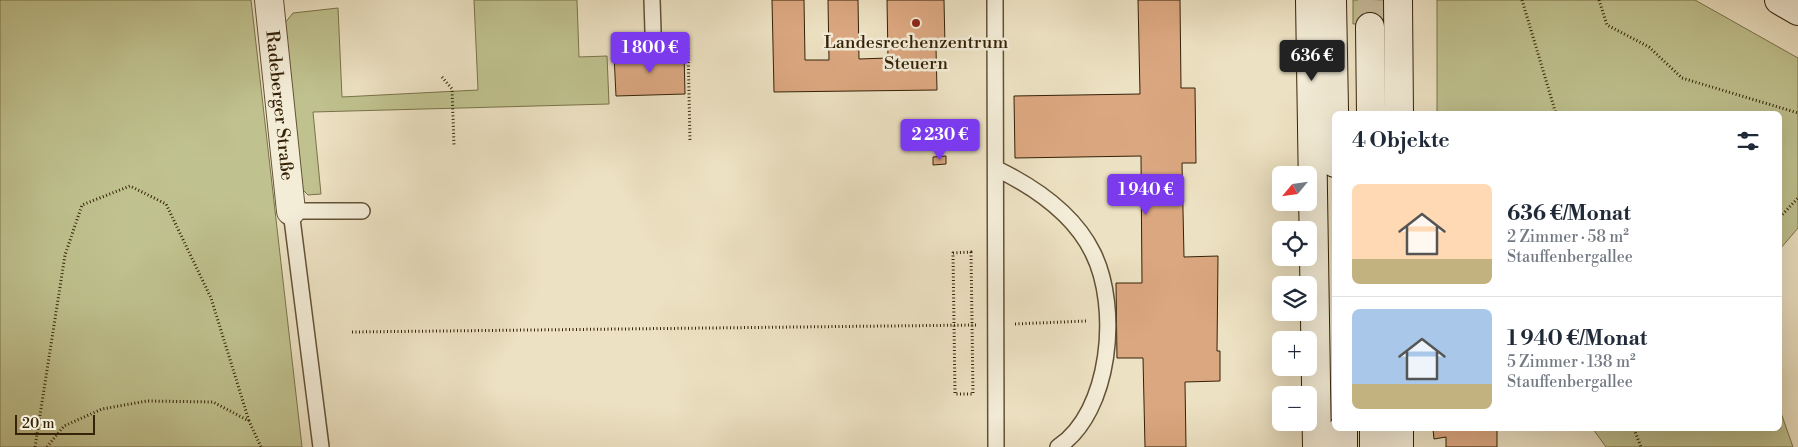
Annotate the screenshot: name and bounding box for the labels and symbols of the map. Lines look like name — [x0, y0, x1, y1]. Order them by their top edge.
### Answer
marker: Landesrechenzentrum Steuern — [910, 17, 922, 29]
street label: Radeberger Straße — [261, 29, 299, 182]
place label: Landesrechenzentrum Steuern — [824, 31, 1008, 75]
pin: 1 800 € — [604, 32, 696, 74]
pin: 636 € — [1277, 39, 1347, 82]
pin: 2 230 € — [894, 119, 986, 161]
north arrow — [1272, 166, 1318, 211]
pin: 1 940 € — [1100, 174, 1192, 216]
scale bar — [15, 412, 95, 435]

